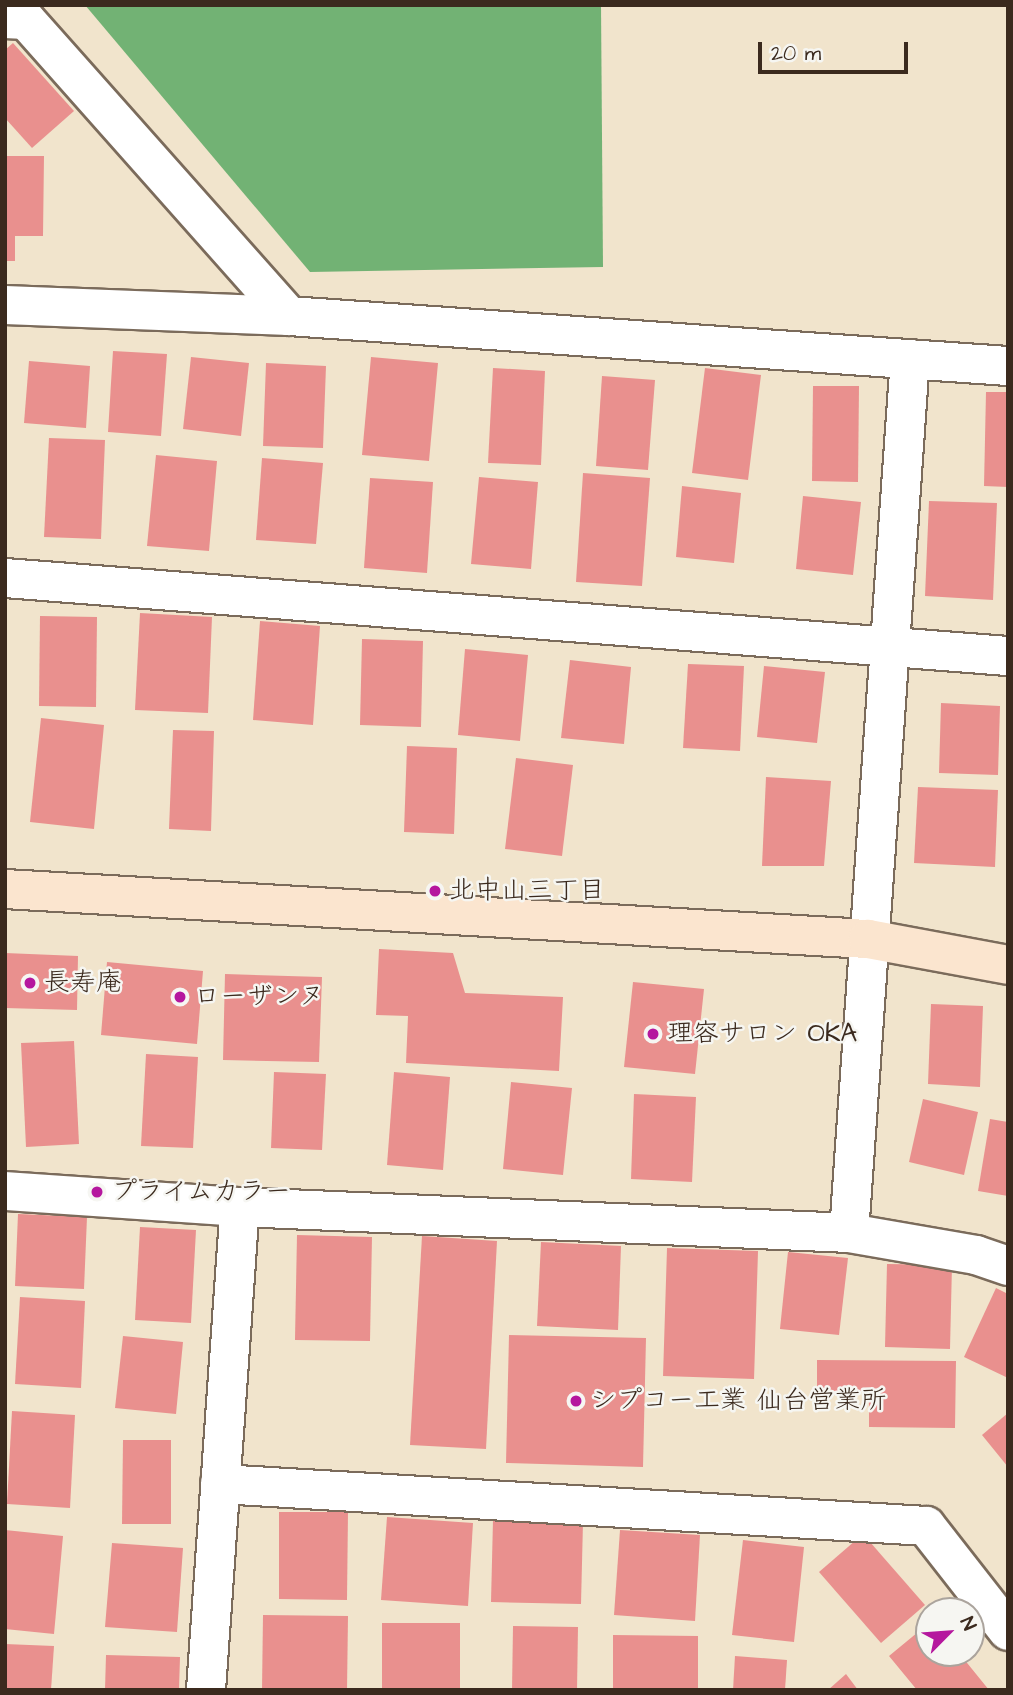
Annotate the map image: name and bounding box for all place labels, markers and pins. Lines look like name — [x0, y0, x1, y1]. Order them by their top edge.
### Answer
place label: 北中山三丁目 — [449, 875, 605, 907]
marker: 北中山三丁目 — [427, 883, 443, 899]
place label: 長寿庵 — [44, 967, 122, 999]
marker: 長寿庵 — [22, 975, 38, 991]
place label: ローザンヌ — [194, 981, 324, 1013]
marker: ローザンヌ — [172, 989, 188, 1005]
place label: 理容サロン OKA — [667, 1018, 857, 1050]
marker: 理容サロン OKA — [645, 1026, 661, 1042]
place label: プライムカラー — [111, 1176, 293, 1208]
marker: プライムカラー — [89, 1184, 105, 1200]
place label: シプコー工業 仙台営業所 — [590, 1385, 886, 1417]
marker: シプコー工業 仙台営業所 — [568, 1393, 584, 1409]

